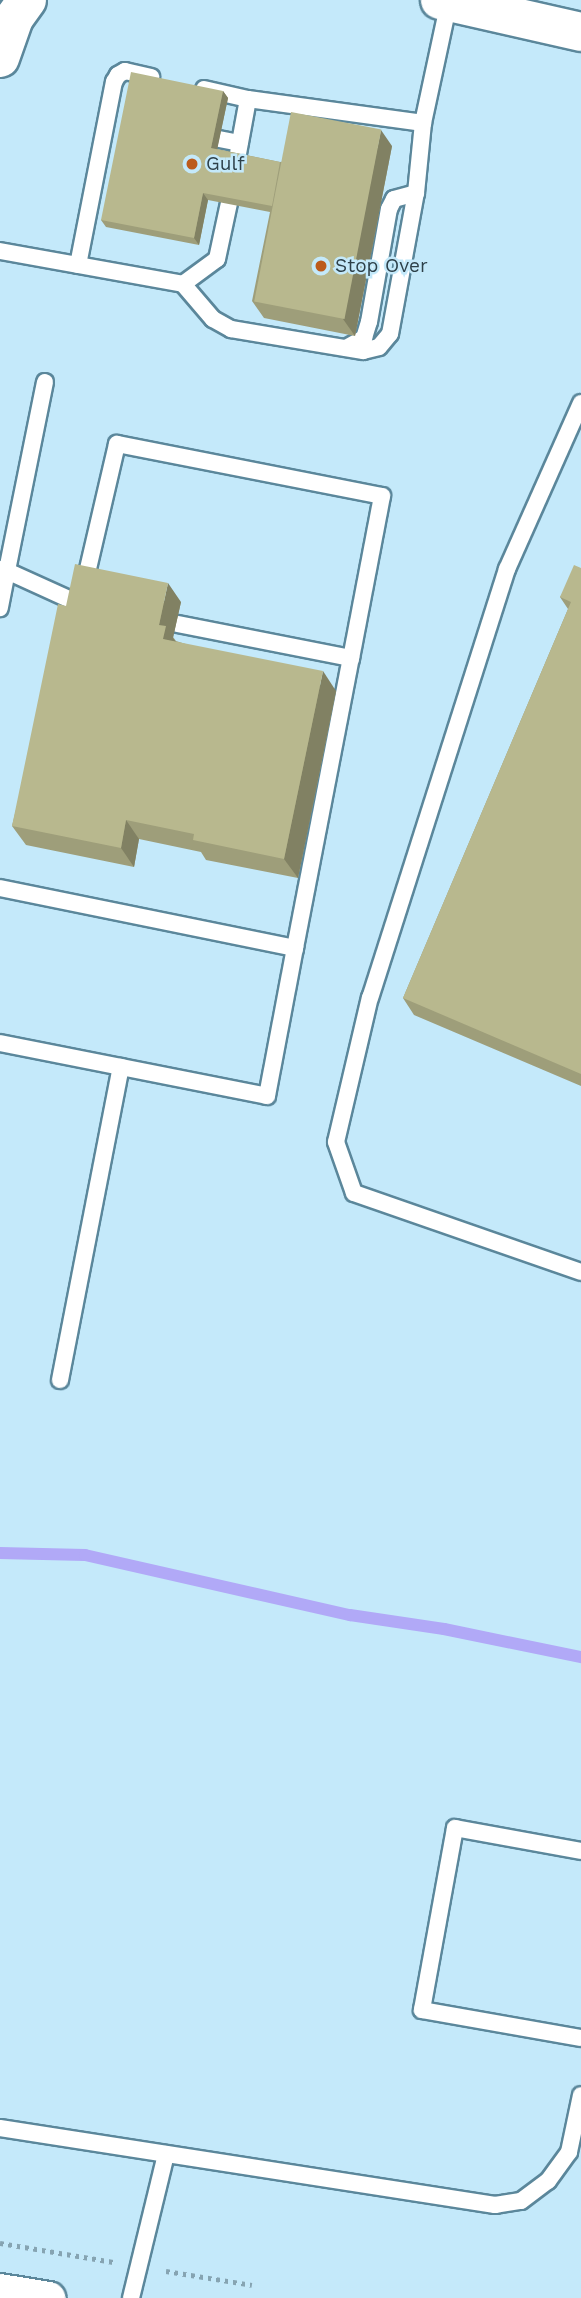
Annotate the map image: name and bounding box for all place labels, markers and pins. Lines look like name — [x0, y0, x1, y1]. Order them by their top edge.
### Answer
place label: Gulf — [206, 153, 245, 175]
marker: Gulf — [184, 156, 200, 172]
place label: Stop Over — [335, 255, 428, 277]
marker: Stop Over — [313, 258, 329, 274]

